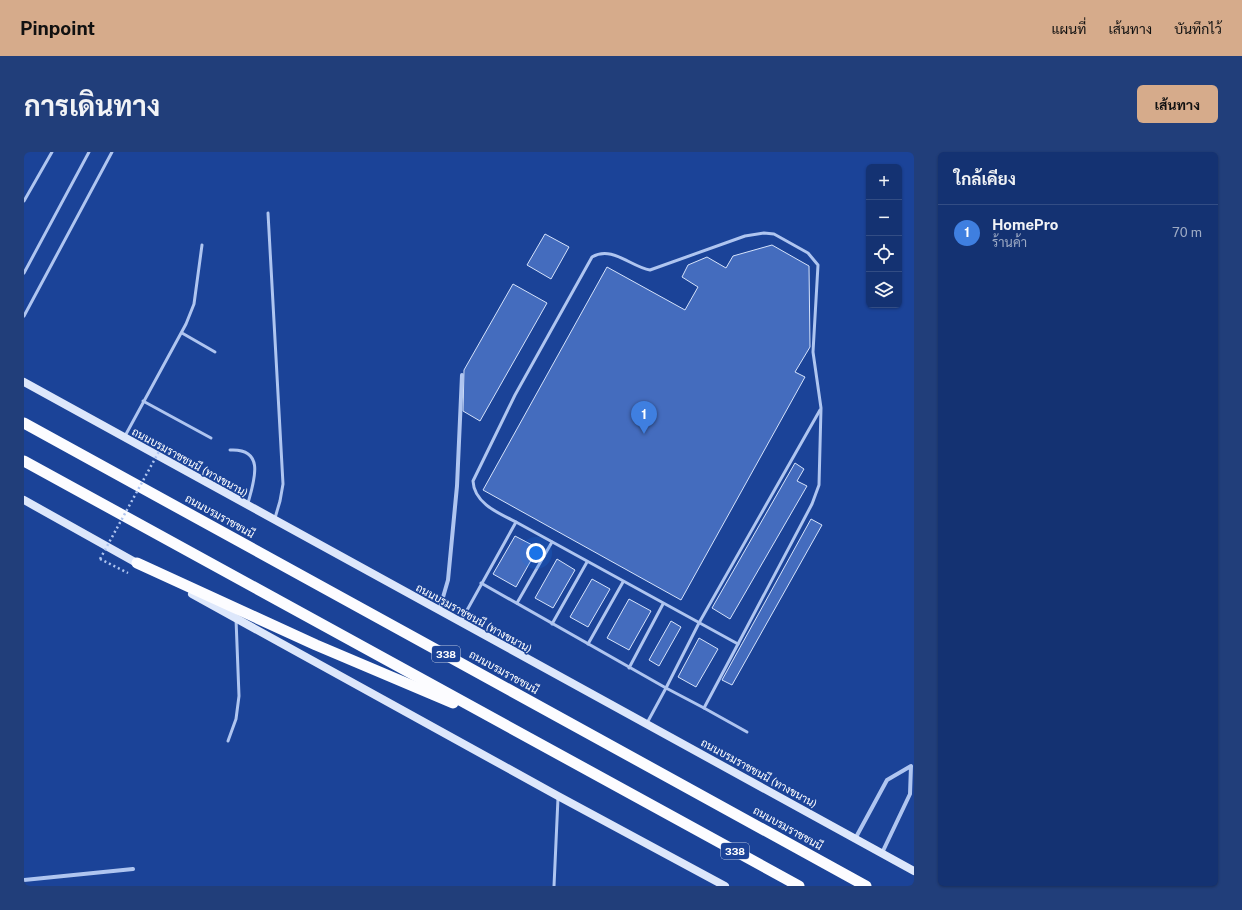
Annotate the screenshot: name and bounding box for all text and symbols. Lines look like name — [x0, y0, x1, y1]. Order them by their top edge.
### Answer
text: Pinpoint — [20, 17, 95, 39]
text: แผนที่ — [1051, 21, 1086, 37]
text: เส้นทาง — [1108, 21, 1152, 37]
text: บันทึกไว้ — [1174, 21, 1222, 37]
button: เส้นทาง — [1137, 85, 1218, 123]
text: การเดินทาง — [24, 89, 160, 122]
map controls — [866, 164, 902, 308]
button: + — [866, 164, 902, 200]
text: ใกล้เคียง — [954, 169, 1016, 189]
button: − — [866, 200, 902, 236]
text: HomePro — [992, 216, 1058, 233]
text: 1 — [964, 225, 970, 240]
text: 70 m — [1172, 225, 1202, 240]
text: ร้านค้า — [992, 235, 1027, 250]
button: locate — [866, 236, 902, 272]
button: layers — [866, 272, 902, 308]
pin: 1 — [631, 401, 657, 434]
street label: ถนนบรมราชชนนี (ทางขนาน) — [130, 423, 251, 499]
street label: ถนนบรมราชชนนี — [183, 490, 258, 540]
your location — [526, 543, 546, 563]
street label: ถนนบรมราชชนนี (ทางขนาน) — [414, 579, 535, 655]
road number: 338 — [432, 646, 460, 662]
street label: ถนนบรมราชชนนี — [467, 646, 542, 696]
street label: ถนนบรมราชชนนี (ทางขนาน) — [699, 734, 820, 810]
street label: ถนนบรมราชชนนี — [751, 802, 826, 852]
road number: 338 — [721, 843, 749, 859]

